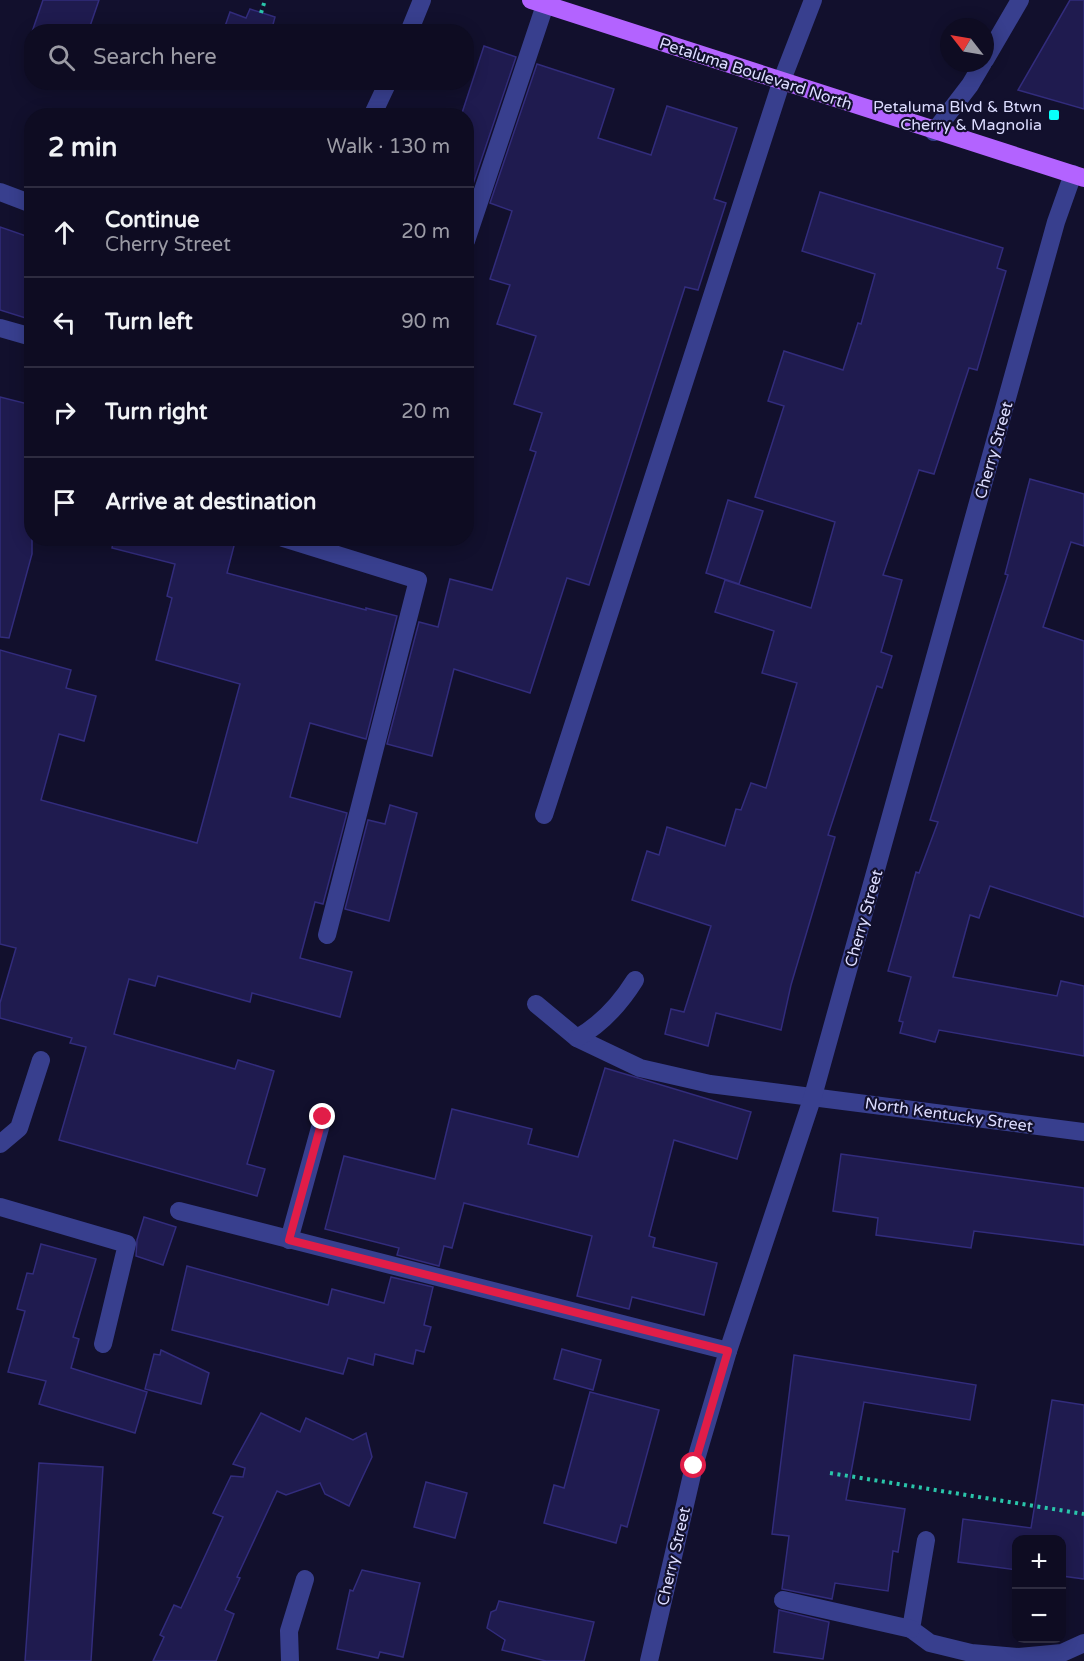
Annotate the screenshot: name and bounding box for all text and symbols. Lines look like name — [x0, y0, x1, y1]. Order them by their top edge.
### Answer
north arrow — [940, 18, 994, 72]
search box — [24, 24, 474, 90]
street label: Petaluma Boulevard North — [657, 33, 855, 115]
icon: search — [45, 41, 78, 74]
text: Search here — [93, 44, 217, 70]
place label: Petaluma Blvd & Btwn Cherry & Magnolia — [873, 97, 1042, 135]
marker: Petaluma Blvd & Btwn Cherry & Magnolia — [1047, 108, 1061, 122]
text: 2 min — [48, 132, 117, 163]
text: Walk · 130 m — [327, 135, 450, 159]
text: Continue — [105, 207, 200, 233]
icon: ahead — [48, 216, 81, 249]
text: 20 m — [401, 220, 450, 244]
text: Cherry Street — [105, 233, 231, 257]
icon: left — [48, 306, 81, 339]
text: Turn left — [105, 309, 193, 335]
text: 90 m — [401, 310, 450, 334]
icon: right — [48, 396, 81, 429]
text: Turn right — [105, 399, 207, 425]
street label: Cherry Street — [970, 399, 1017, 501]
text: 20 m — [401, 400, 450, 424]
icon: arrive — [48, 486, 81, 519]
text: Arrive at destination — [105, 489, 316, 515]
street label: Cherry Street — [840, 867, 887, 969]
street label: North Kentucky Street — [864, 1093, 1034, 1137]
route end — [309, 1103, 335, 1129]
route start — [680, 1452, 706, 1478]
street label: Cherry Street — [653, 1505, 695, 1608]
map controls — [1012, 1535, 1066, 1643]
button: + — [1012, 1535, 1066, 1589]
button: − — [1012, 1589, 1066, 1643]

